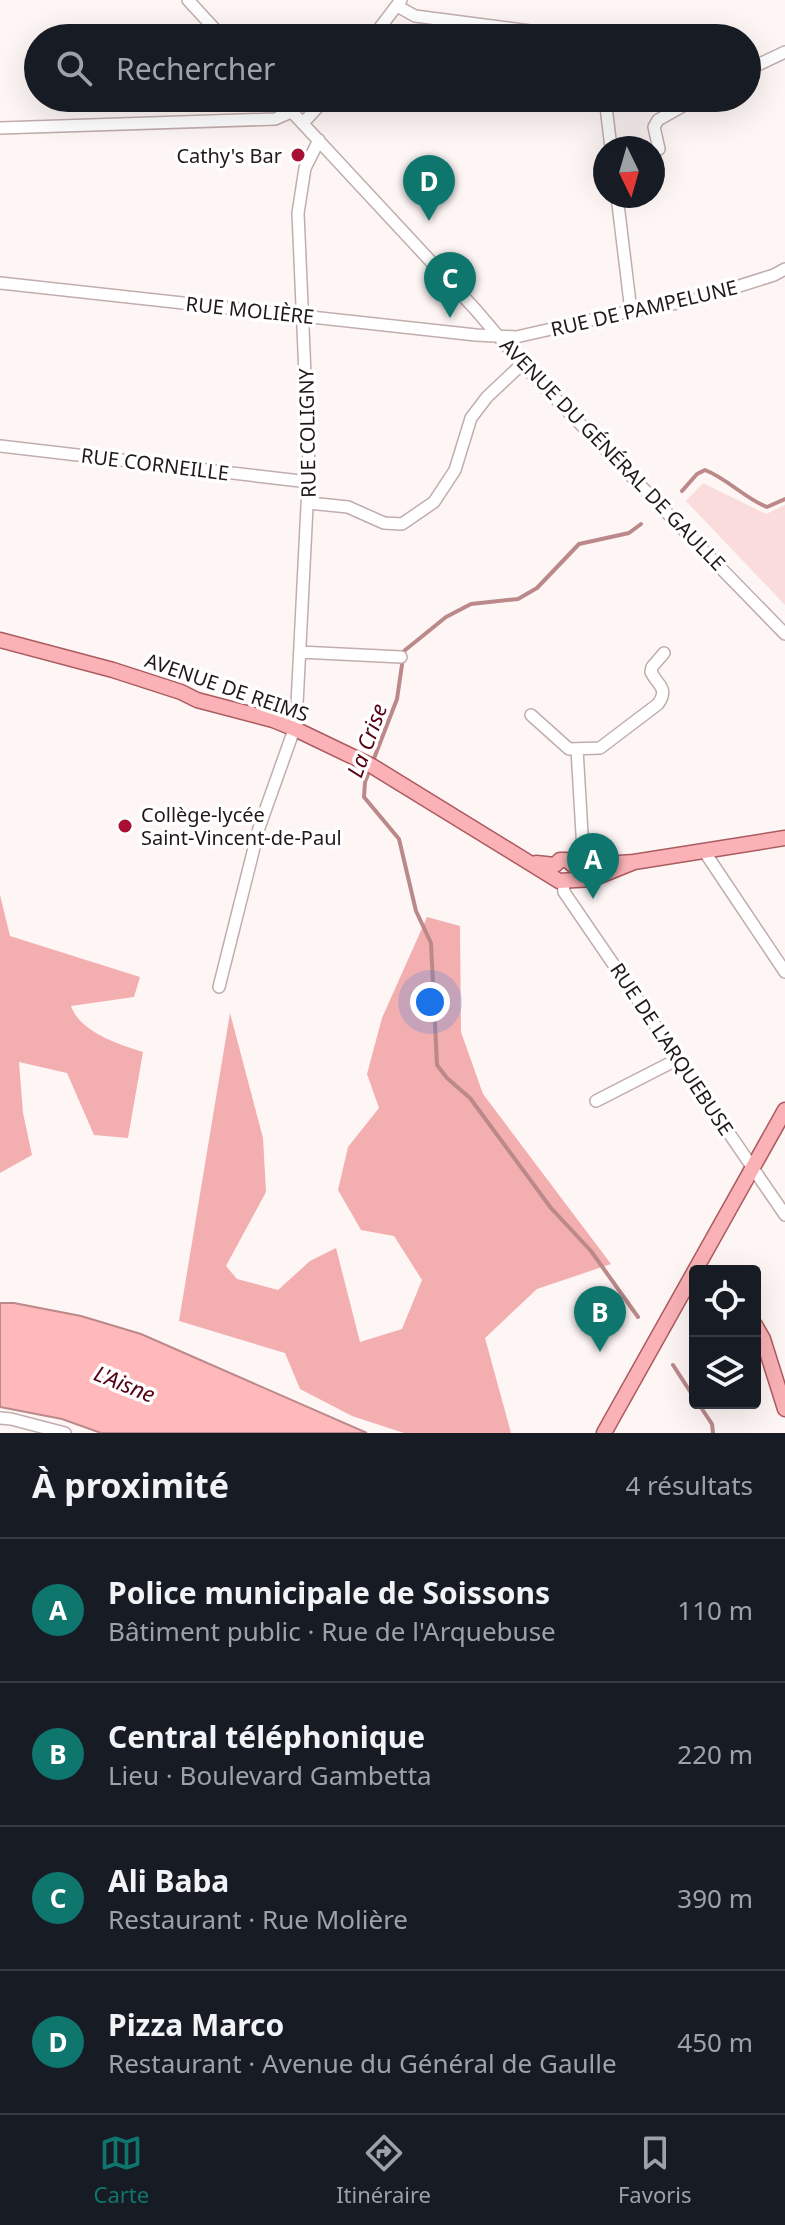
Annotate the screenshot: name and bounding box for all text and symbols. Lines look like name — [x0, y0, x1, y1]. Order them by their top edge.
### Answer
search box — [24, 24, 761, 112]
icon: search — [52, 46, 96, 90]
text: Rechercher — [116, 48, 275, 89]
north arrow — [593, 136, 665, 208]
place label: Cathy's Bar — [176, 142, 282, 169]
marker: Cathy's Bar — [289, 146, 307, 164]
pin: D — [403, 155, 455, 221]
pin: C — [424, 252, 476, 318]
street label: RUE DE PAMPELUNE — [548, 273, 740, 343]
street label: RUE MOLIÈRE — [184, 290, 316, 330]
street label: AVENUE DU GÉNÉRAL DE GAULLE — [494, 332, 732, 576]
street label: RUE COLIGNY — [292, 367, 322, 498]
street label: RUE CORNEILLE — [79, 442, 231, 486]
street label: AVENUE DE REIMS — [141, 646, 313, 728]
water label: La Crise — [339, 699, 393, 781]
place label: Collège-lycée Saint-Vincent-de-Paul — [141, 801, 342, 851]
marker: Collège-lycée Saint-Vincent-de-Paul — [116, 817, 134, 835]
pin: A — [567, 833, 619, 899]
street label: RUE DE L'ARQUEBUSE — [604, 957, 740, 1141]
your location — [410, 982, 450, 1022]
map controls — [689, 1265, 761, 1409]
button: locate — [689, 1265, 761, 1337]
pin: B — [574, 1286, 626, 1352]
button: layers — [689, 1337, 761, 1409]
water label: L'Aisne — [90, 1357, 160, 1409]
text: À proximité — [32, 1462, 229, 1508]
text: 4 résultats — [625, 1467, 753, 1503]
text: Police municipale de Soissons — [108, 1572, 550, 1613]
text: A — [49, 1592, 67, 1628]
text: 110 m — [677, 1592, 753, 1628]
text: Bâtiment public · Rue de l'Arquebuse — [108, 1613, 556, 1649]
text: Central téléphonique — [108, 1716, 425, 1757]
text: B — [49, 1736, 67, 1772]
text: 220 m — [677, 1736, 753, 1772]
text: Lieu · Boulevard Gambetta — [108, 1757, 432, 1793]
text: Ali Baba — [108, 1860, 229, 1901]
text: C — [50, 1880, 66, 1916]
text: 390 m — [677, 1880, 753, 1916]
text: Restaurant · Rue Molière — [108, 1901, 408, 1937]
text: Pizza Marco — [108, 2004, 284, 2045]
text: D — [48, 2024, 68, 2060]
text: 450 m — [677, 2024, 753, 2060]
text: Restaurant · Avenue du Général de Gaulle — [108, 2045, 617, 2081]
tab: Carte — [93, 2131, 149, 2209]
tab: Itinéraire — [336, 2131, 431, 2209]
tab: Favoris — [618, 2131, 692, 2209]

